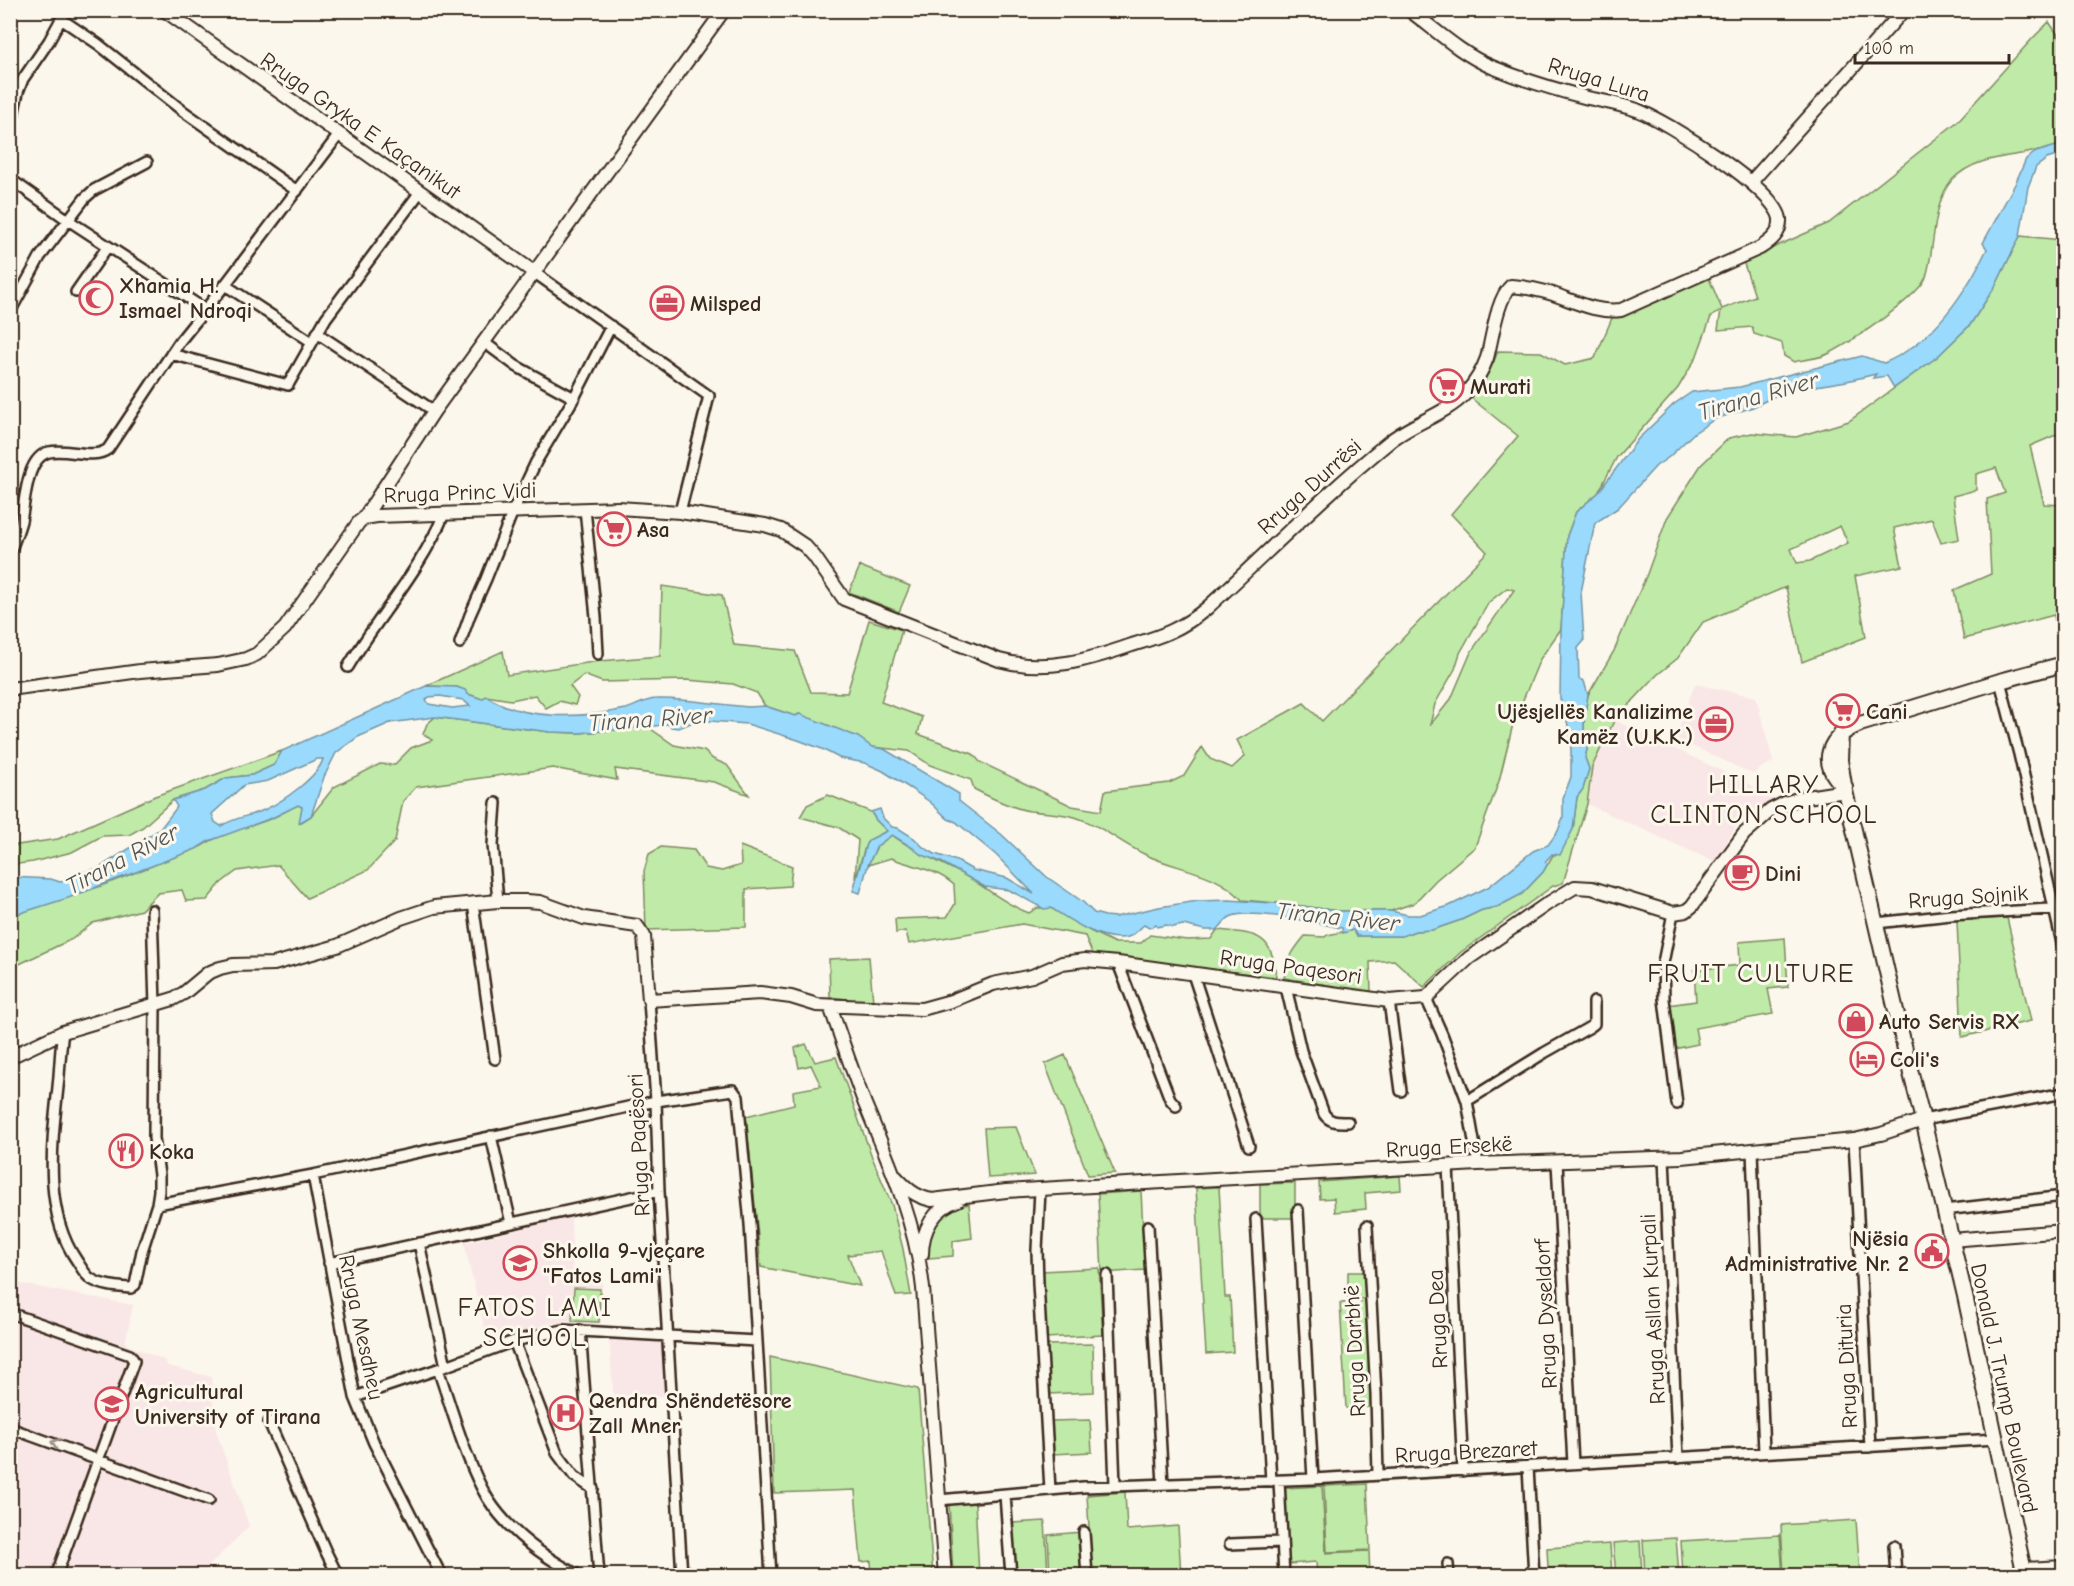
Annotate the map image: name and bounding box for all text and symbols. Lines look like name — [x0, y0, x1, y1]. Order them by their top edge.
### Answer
scale bar — [1855, 27, 2010, 65]
text: 100 m — [1864, 38, 1914, 59]
street label: Rruga Gryka E Kaçanikut — [255, 47, 466, 205]
street label: Rruga Lura — [1545, 52, 1653, 108]
place label: Xhamia H. Ismael Ndroqi — [119, 273, 252, 324]
mosque icon: Xhamia H. Ismael Ndroqi — [78, 280, 114, 316]
office icon: Milsped — [649, 285, 685, 321]
place label: Milsped — [690, 291, 761, 317]
water label: Tirana River — [1695, 365, 1823, 427]
supermarket icon: Murati — [1429, 368, 1465, 404]
place label: Murati — [1470, 374, 1531, 400]
street label: Rruga Durrësi — [1252, 433, 1367, 540]
street label: Rruga Princ Vidi — [383, 477, 537, 509]
supermarket icon: Asa — [596, 511, 632, 547]
place label: Asa — [637, 517, 670, 543]
supermarket icon: Cani — [1825, 693, 1861, 729]
place label: Ujësjellës Kanalizime Kamëz (U.K.K.) — [1497, 699, 1693, 750]
place label: Cani — [1866, 699, 1908, 725]
water label: Tirana River — [587, 701, 714, 737]
office icon: Ujësjellës Kanalizime Kamëz (U.K.K.) — [1698, 706, 1734, 742]
district label: HILLARY CLINTON SCHOOL — [1650, 770, 1878, 830]
water label: Tirana River — [61, 817, 185, 900]
cafe icon: Dini — [1724, 855, 1760, 891]
place label: Dini — [1765, 861, 1801, 887]
street label: Rruga Sojnik — [1907, 880, 2029, 914]
water label: Tirana River — [1275, 897, 1403, 938]
street label: Rruga Paqesori — [1218, 944, 1364, 990]
district label: FRUIT CULTURE — [1647, 959, 1855, 989]
shop icon: Auto Servis RX — [1838, 1003, 1874, 1039]
place label: Auto Servis RX — [1879, 1009, 2020, 1035]
hotel icon: Coli's — [1849, 1041, 1885, 1077]
place label: Coli's — [1890, 1047, 1939, 1073]
street label: Rruga Paqësori — [622, 1073, 656, 1217]
street label: Rruga Ersekë — [1385, 1131, 1513, 1163]
restaurant icon: Koka — [108, 1133, 144, 1169]
place label: Koka — [149, 1139, 194, 1165]
street label: Rruga Asllan Kurpali — [1635, 1213, 1671, 1405]
place label: Njësia Administrative Nr. 2 — [1725, 1226, 1909, 1277]
public building icon: Njësia Administrative Nr. 2 — [1914, 1233, 1950, 1269]
street label: Rruga Dyseldorf — [1529, 1236, 1563, 1390]
place label: Shkolla 9-vjeçare "Fatos Lami" — [543, 1238, 705, 1289]
school or university icon: Shkolla 9-vjeçare "Fatos Lami" — [502, 1245, 538, 1281]
street label: Rruga Mesdheu — [333, 1252, 389, 1402]
street label: Donald J. Trump Boulevard — [1965, 1261, 2043, 1515]
street label: Rruga Dea — [1422, 1268, 1454, 1369]
street label: Rruga Darbhë — [1339, 1284, 1371, 1418]
district label: FATOS LAMI SCHOOL — [458, 1293, 612, 1353]
street label: Rruga Dituria — [1831, 1303, 1863, 1429]
place label: Agricultural University of Tirana — [135, 1379, 321, 1430]
school or university icon: Agricultural University of Tirana — [94, 1386, 130, 1422]
place label: Qendra Shëndetësore Zall Mner — [589, 1388, 792, 1439]
hospital icon: Qendra Shëndetësore Zall Mner — [548, 1395, 584, 1431]
street label: Rruga Brezaret — [1394, 1435, 1539, 1469]
one-way arrow — [50, 1438, 61, 1451]

